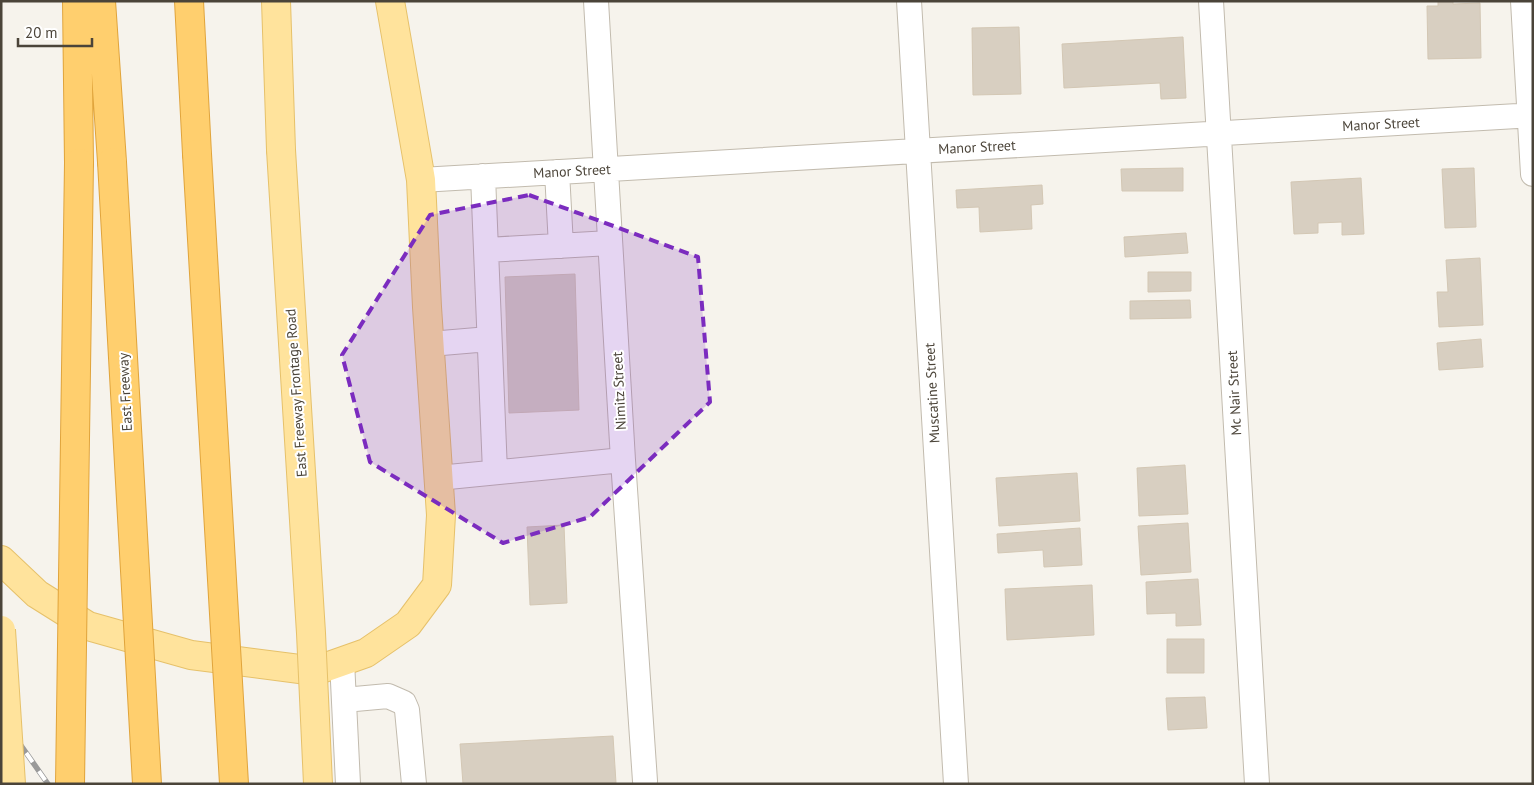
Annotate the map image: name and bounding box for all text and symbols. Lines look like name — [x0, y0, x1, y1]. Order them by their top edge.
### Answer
scale bar — [18, 15, 91, 47]
text: 20 m — [25, 23, 58, 42]
street label: Manor Street — [1342, 113, 1420, 135]
street label: Manor Street — [938, 136, 1016, 158]
street label: Manor Street — [533, 160, 611, 182]
street label: East Freeway Frontage Road — [281, 308, 311, 478]
street label: Muscatine Street — [920, 342, 944, 444]
street label: Mc Nair Street — [1223, 350, 1245, 436]
street label: Nimitz Street — [608, 351, 630, 431]
street label: East Freeway — [114, 352, 136, 432]

